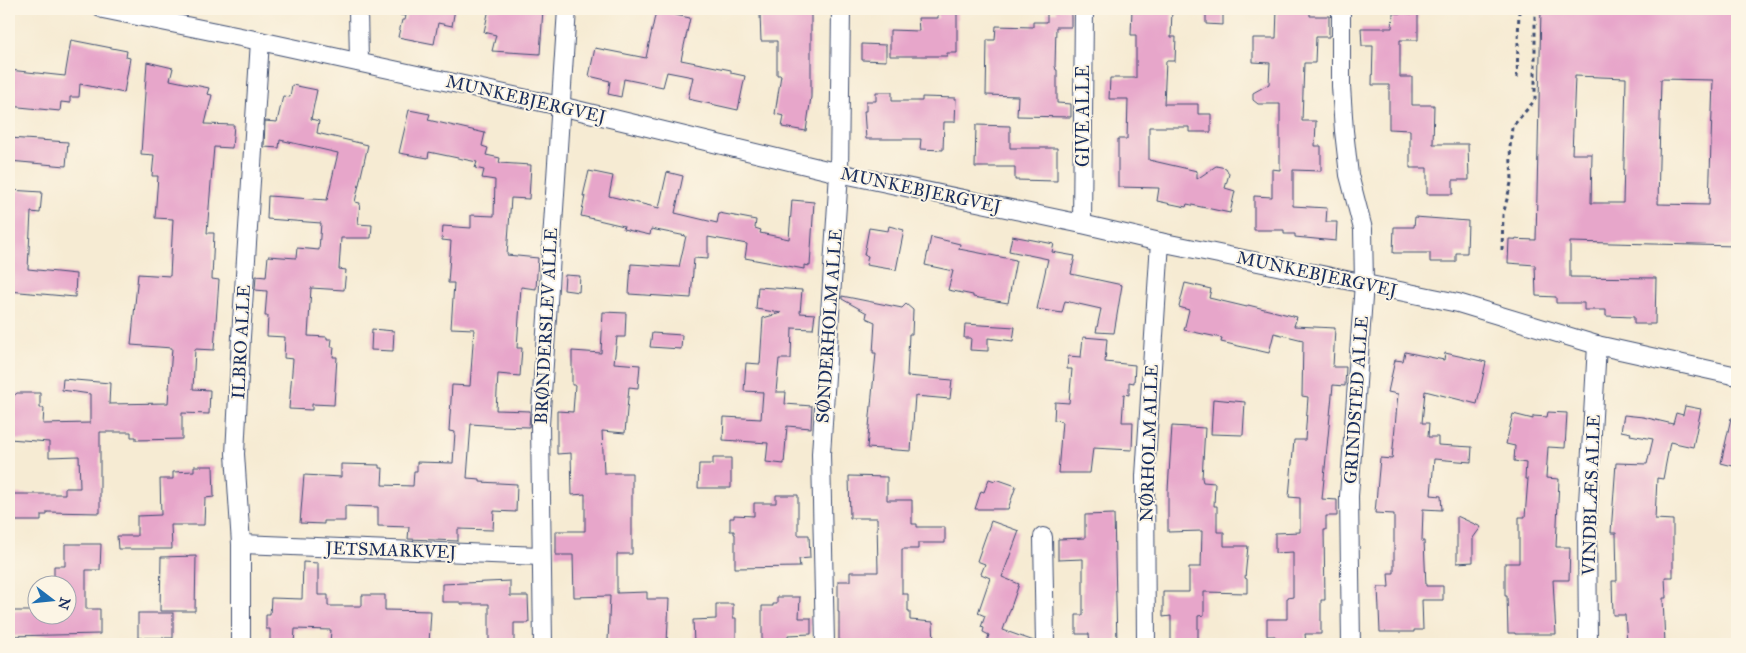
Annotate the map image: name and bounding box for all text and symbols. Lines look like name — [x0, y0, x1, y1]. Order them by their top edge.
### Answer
street label: GIVE ALLE — [1072, 65, 1094, 167]
street label: MUNKEBJERGVEJ — [444, 70, 609, 129]
street label: MUNKEBJERGVEJ — [839, 162, 1004, 219]
street label: BRØNDERSLEV ALLE — [530, 227, 562, 425]
street label: SØNDERHOLM ALLE — [811, 228, 847, 424]
street label: MUNKEBJERGVEJ — [1235, 246, 1400, 303]
street label: ILBRO ALLE — [227, 284, 255, 400]
street label: GRINDSTED ALLE — [1339, 315, 1373, 485]
street label: NØRHOLM ALLE — [1135, 364, 1163, 522]
street label: VINDBLÆS ALLE — [1577, 414, 1605, 577]
street label: JETSMARKVEJ — [323, 537, 458, 564]
north arrow — [28, 576, 78, 626]
text: N — [54, 595, 74, 612]

